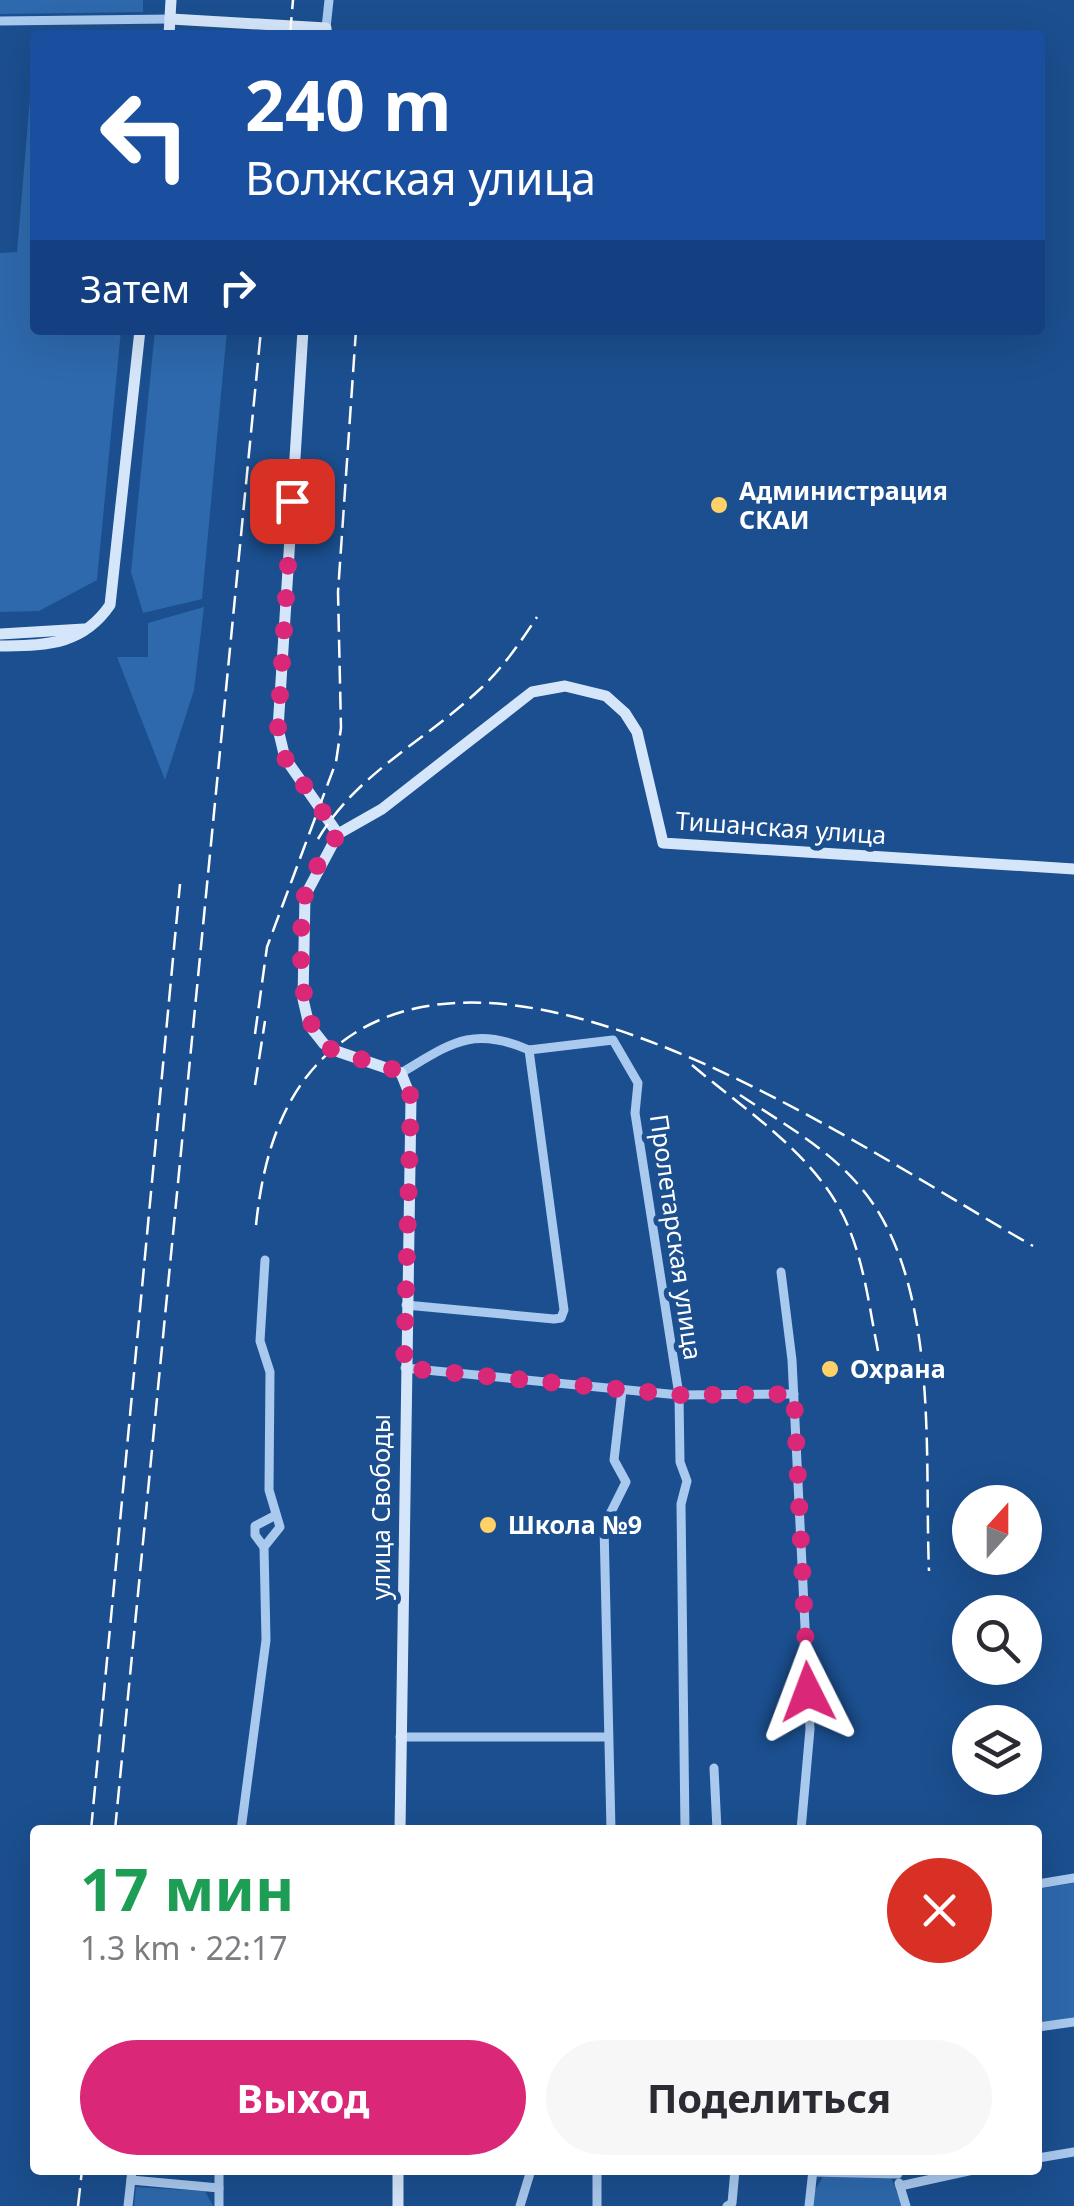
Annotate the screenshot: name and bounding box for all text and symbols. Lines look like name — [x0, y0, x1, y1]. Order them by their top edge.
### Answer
text: 240 m — [245, 56, 452, 152]
icon: left — [80, 70, 210, 200]
text: Волжская улица — [245, 147, 596, 208]
icon: right — [210, 260, 265, 315]
text: Затем — [80, 262, 190, 314]
pin — [250, 459, 335, 544]
place label: Администрация СКАИ — [739, 473, 948, 536]
icon: arrive — [265, 474, 320, 529]
marker: Администрация СКАИ — [708, 494, 730, 516]
street label: Тишанская улица — [675, 803, 888, 851]
street label: Пролетарская улица — [643, 1112, 711, 1362]
place label: Охрана — [850, 1351, 946, 1385]
marker: Охрана — [819, 1358, 841, 1380]
street label: улица Свободы — [363, 1414, 397, 1600]
north arrow — [952, 1485, 1042, 1575]
map controls — [952, 1485, 1042, 1795]
place label: Школа №9 — [508, 1507, 642, 1541]
marker: Школа №9 — [477, 1514, 499, 1536]
button: search — [952, 1595, 1042, 1685]
position arrow — [756, 1640, 860, 1744]
button: layers — [952, 1705, 1042, 1795]
text: 17 мин — [80, 1847, 294, 1929]
button: close — [887, 1858, 992, 1963]
text: 1.3 km · 22:17 — [80, 1926, 288, 1969]
button: Выход — [80, 2040, 526, 2155]
button: Поделиться — [546, 2040, 992, 2155]

